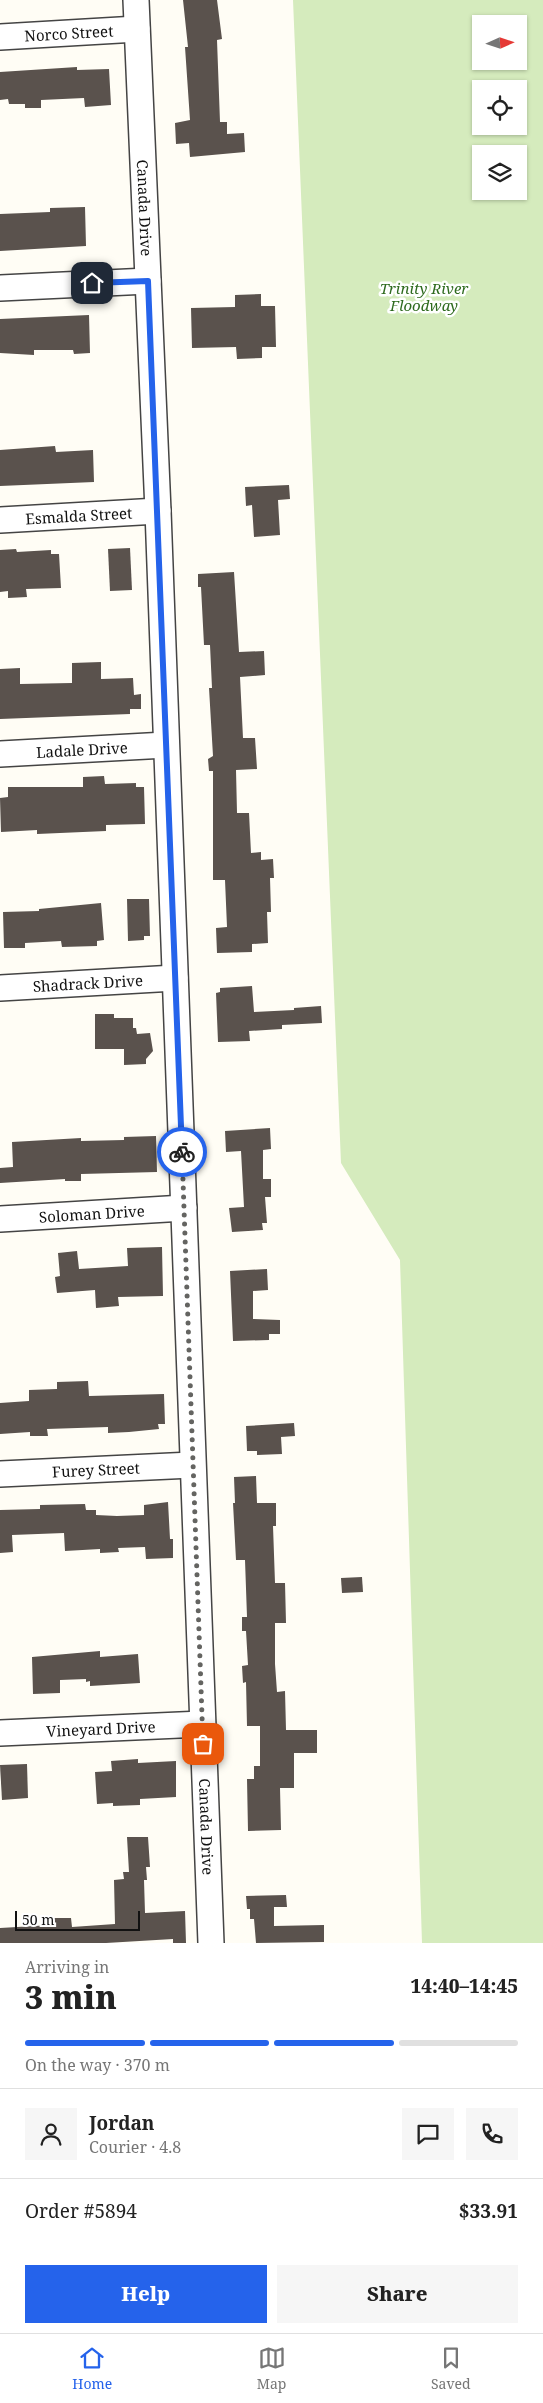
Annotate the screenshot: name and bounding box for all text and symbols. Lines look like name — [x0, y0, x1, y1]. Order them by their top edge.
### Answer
north arrow — [472, 15, 528, 70]
map controls — [472, 15, 527, 200]
street label: Norco Street — [24, 20, 114, 46]
button: locate — [472, 80, 527, 135]
button: layers — [472, 145, 527, 200]
street label: Canada Drive — [133, 159, 157, 257]
pin — [71, 262, 113, 304]
icon: home — [78, 269, 106, 297]
park label: Trinity River Floodway — [380, 278, 469, 315]
street label: Esmalda Street — [25, 502, 133, 529]
street label: Ladale Drive — [36, 737, 128, 762]
street label: Shadrack Drive — [32, 970, 143, 996]
courier — [157, 1127, 207, 1177]
icon: bike — [168, 1138, 196, 1166]
street label: Soloman Drive — [38, 1200, 145, 1227]
street label: Furey Street — [52, 1457, 140, 1482]
street label: Vineyard Drive — [46, 1716, 156, 1741]
pin — [182, 1723, 224, 1765]
icon: bag — [189, 1730, 217, 1758]
street label: Canada Drive — [195, 1778, 218, 1875]
scale bar — [15, 1908, 140, 1931]
text: 50 m — [22, 1910, 55, 1929]
text: Arriving in — [25, 1956, 109, 1978]
text: 14:40–14:45 — [410, 1973, 518, 1999]
text: 3 min — [25, 1975, 117, 2018]
text: On the way · 370 m — [25, 2054, 170, 2076]
button: person — [25, 2108, 77, 2160]
button: chat — [402, 2108, 454, 2160]
button: phone — [466, 2108, 518, 2160]
text: Jordan — [89, 2110, 155, 2136]
text: Courier · 4.8 — [89, 2136, 181, 2158]
text: Order #5894 — [25, 2198, 137, 2224]
text: $33.91 — [459, 2198, 518, 2224]
button: Help — [25, 2265, 267, 2323]
button: Share — [277, 2265, 518, 2323]
tab: Home — [72, 2344, 112, 2393]
tab: Map — [257, 2344, 286, 2393]
tab: Saved — [431, 2344, 471, 2393]

